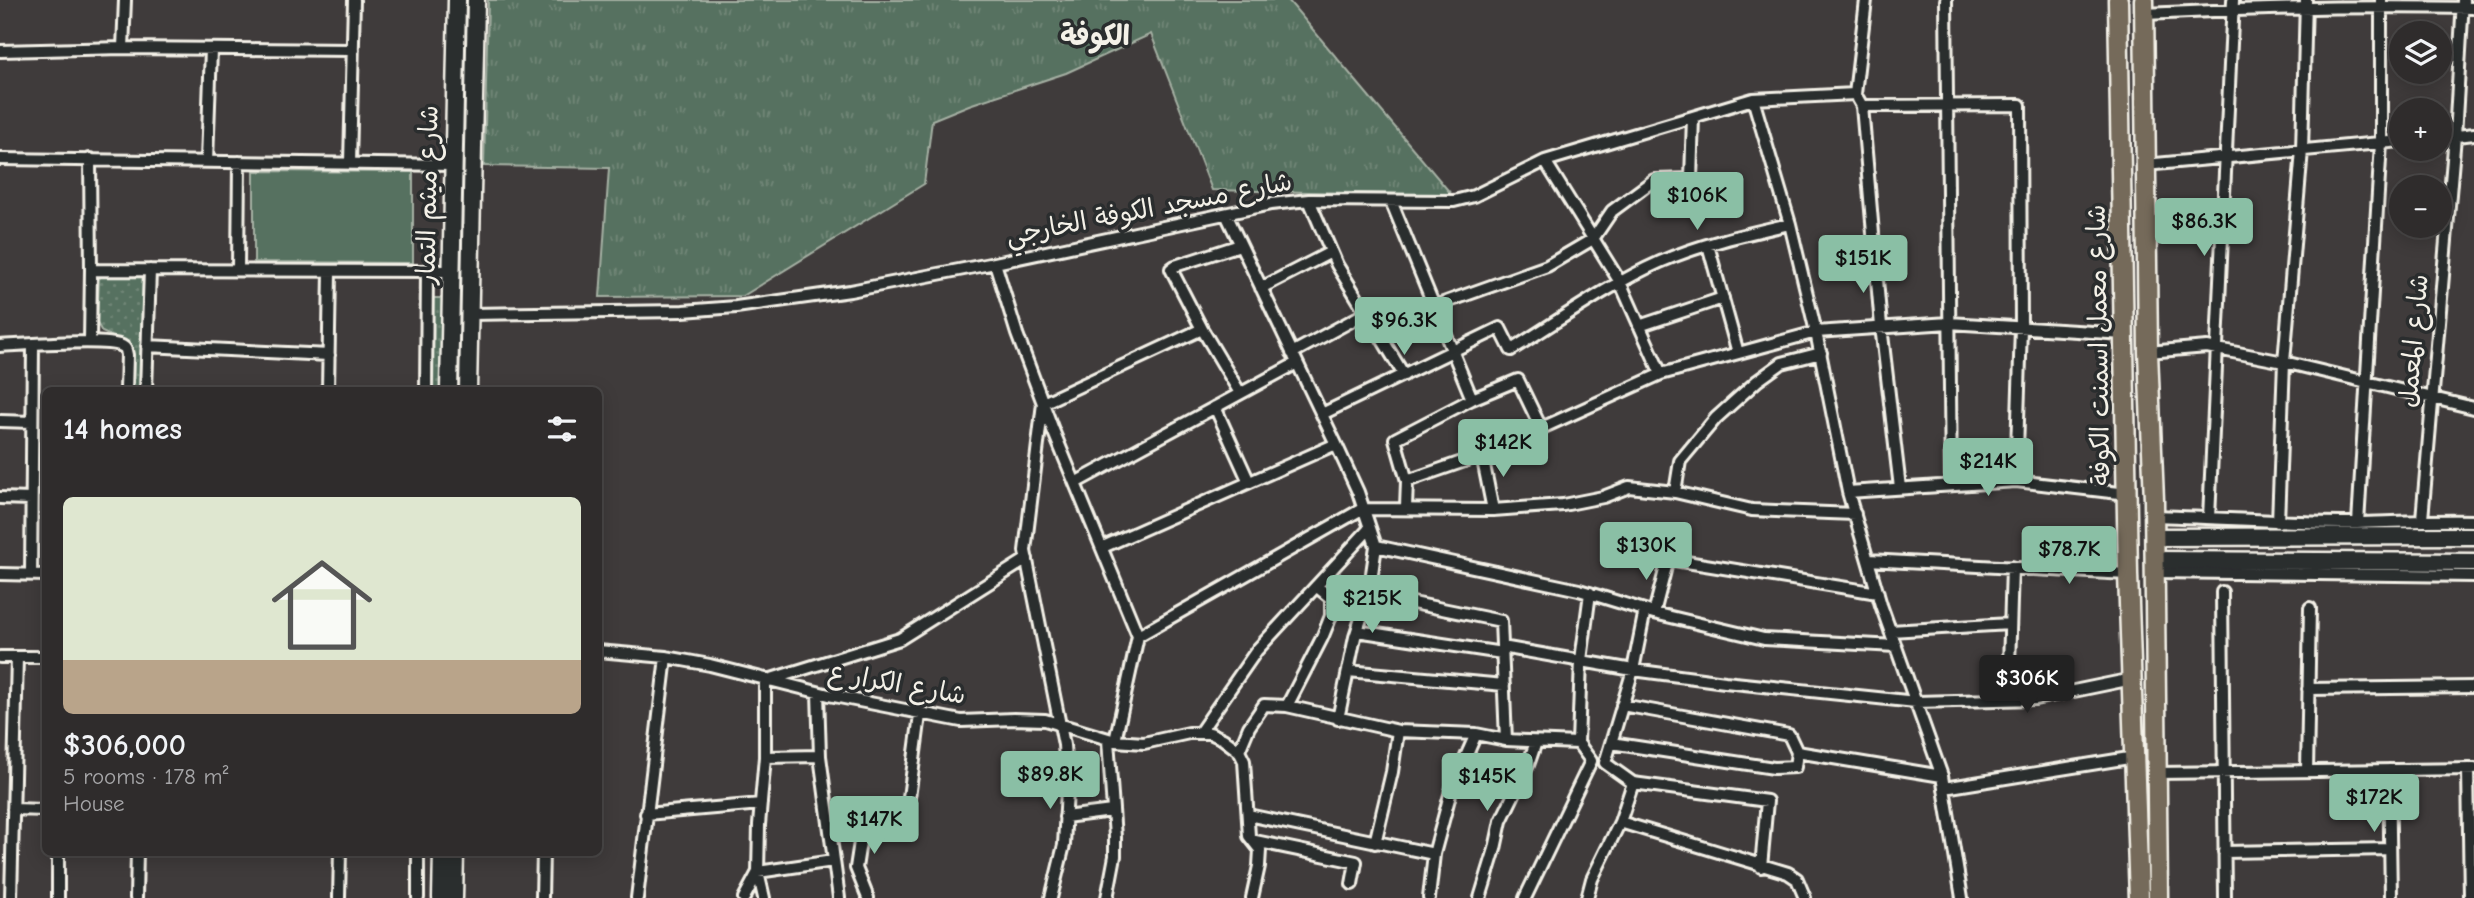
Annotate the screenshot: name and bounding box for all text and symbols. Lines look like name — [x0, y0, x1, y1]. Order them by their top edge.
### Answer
district label: الكوفة — [1060, 20, 1130, 54]
map controls — [2389, 21, 2452, 238]
button: layers — [2389, 21, 2452, 84]
button: + — [2389, 98, 2452, 161]
street label: شارع ميثم التمار — [411, 105, 449, 286]
street label: شارع مسجد الكوفة الخارجي — [1003, 167, 1296, 258]
pin: $106K — [1648, 173, 1746, 232]
button: − — [2389, 175, 2452, 238]
text: $106K — [1666, 181, 1728, 208]
pin: $86.3K — [2147, 198, 2261, 258]
street label: شارع معمل اسمنت الكوفة — [2082, 204, 2118, 486]
text: $86.3K — [2171, 207, 2237, 234]
pin: $151K — [1814, 236, 1912, 295]
text: $151K — [1834, 244, 1892, 271]
street label: شارع المعمل — [2393, 273, 2437, 409]
pin: $96.3K — [1347, 298, 1461, 357]
text: $96.3K — [1371, 306, 1437, 333]
icon: filters — [543, 410, 581, 448]
text: 14 homes — [63, 412, 182, 447]
pin: $142K — [1454, 420, 1552, 479]
text: $142K — [1474, 428, 1532, 455]
pin: $214K — [1939, 438, 2037, 498]
text: $214K — [1959, 447, 2017, 474]
pin: $130K — [1597, 522, 1695, 582]
pin: $78.7K — [2012, 526, 2126, 586]
text: $130K — [1616, 531, 1676, 558]
text: $78.7K — [2038, 535, 2100, 562]
icon: home — [259, 542, 385, 668]
pin: $215K — [1323, 576, 1421, 635]
text: $215K — [1342, 584, 1402, 611]
pin: $306K — [1978, 656, 2076, 715]
street label: شارع الكرار ع — [826, 657, 968, 713]
text: $306K — [1995, 664, 2059, 691]
text: $306,000 — [63, 728, 186, 763]
pin: $89.8K — [993, 752, 1107, 811]
pin: $145K — [1438, 754, 1536, 813]
text: $89.8K — [1017, 760, 1083, 787]
text: $145K — [1458, 762, 1516, 789]
text: 5 rooms · 178 m² — [63, 763, 228, 790]
pin: $172K — [2325, 774, 2423, 834]
text: $172K — [2345, 783, 2403, 810]
text: House — [63, 790, 125, 817]
pin: $147K — [825, 796, 923, 856]
text: $147K — [846, 805, 902, 832]

